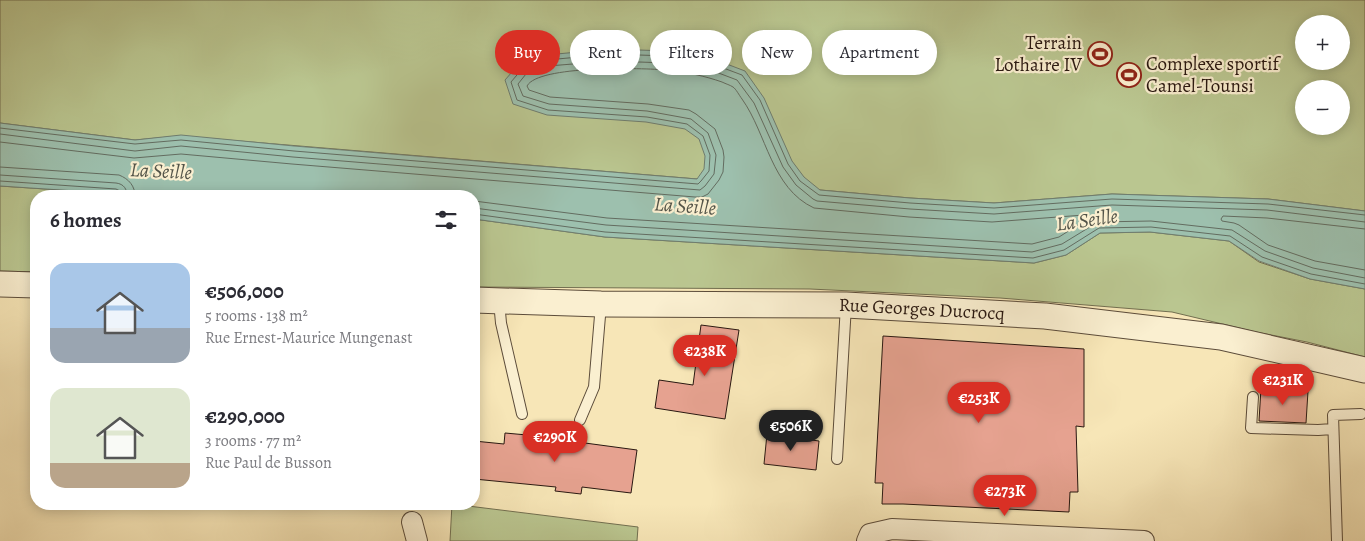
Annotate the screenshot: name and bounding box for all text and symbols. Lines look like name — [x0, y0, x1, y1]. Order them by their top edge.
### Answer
map controls — [1295, 15, 1350, 135]
button: + — [1295, 15, 1350, 70]
chip: Buy — [495, 30, 560, 75]
chip: Rent — [570, 30, 640, 75]
chip: Filters — [650, 30, 732, 75]
chip: New — [742, 30, 812, 75]
chip: Apartment — [822, 30, 937, 75]
place label: Terrain Lothaire IV — [994, 30, 1082, 78]
sports icon: Terrain Lothaire IV — [1087, 41, 1113, 67]
place label: Complexe sportif Camel-Tounsi — [1146, 51, 1282, 99]
sports icon: Complexe sportif Camel-Tounsi — [1116, 62, 1142, 88]
button: − — [1295, 80, 1350, 135]
water label: La Seille — [129, 156, 193, 186]
water label: La Seille — [653, 190, 717, 222]
water label: La Seille — [1055, 202, 1119, 238]
text: 6 homes — [50, 206, 122, 234]
icon: filters — [432, 206, 460, 234]
text: €506,000 — [205, 277, 284, 305]
icon: home — [90, 283, 150, 343]
street label: Rue Georges Ducrocq — [839, 292, 1006, 327]
text: 5 rooms · 138 m² — [205, 305, 308, 327]
text: Rue Ernest-Maurice Mungenast — [205, 327, 412, 349]
pin: €238K — [670, 334, 740, 377]
text: €238K — [684, 340, 726, 362]
pin: €231K — [1248, 364, 1318, 406]
text: €231K — [1263, 369, 1303, 391]
pin: €253K — [944, 382, 1014, 424]
text: €253K — [958, 387, 1000, 409]
text: €290,000 — [205, 402, 285, 430]
icon: home — [90, 408, 150, 468]
pin: €506K — [756, 410, 826, 452]
text: €506K — [770, 415, 812, 437]
pin: €290K — [520, 420, 590, 463]
text: €290K — [534, 426, 576, 448]
text: 3 rooms · 77 m² — [205, 430, 301, 452]
text: Rue Paul de Busson — [205, 452, 332, 474]
pin: €273K — [970, 474, 1040, 517]
text: €273K — [984, 480, 1026, 502]

